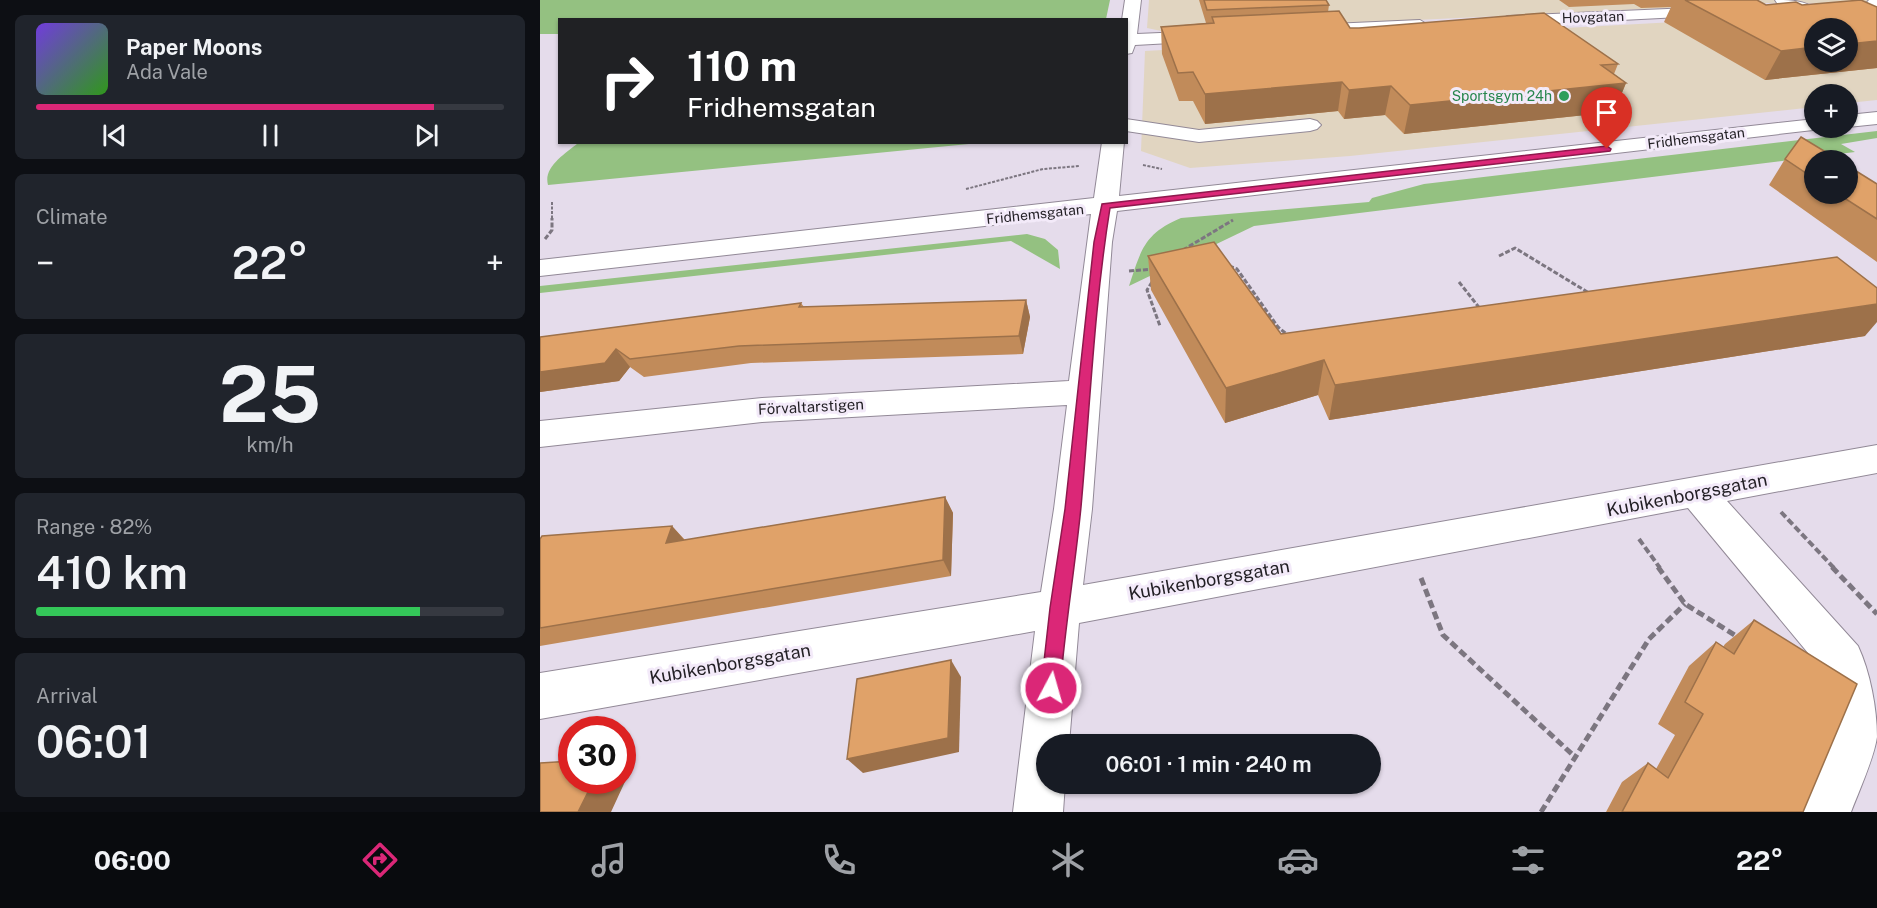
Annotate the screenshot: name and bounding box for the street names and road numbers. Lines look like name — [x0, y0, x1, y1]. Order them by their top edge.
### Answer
street label: Hovgatan — [1562, 8, 1624, 26]
street label: Fridhemsgatan — [1646, 124, 1746, 152]
street label: Fridhemsgatan — [985, 201, 1085, 227]
street label: Förvaltarstigen — [758, 395, 864, 418]
street label: Kubikenborgsgatan — [1605, 469, 1769, 520]
street label: Kubikenborgsgatan — [1127, 555, 1291, 604]
street label: Kubikenborgsgatan — [648, 639, 812, 688]

